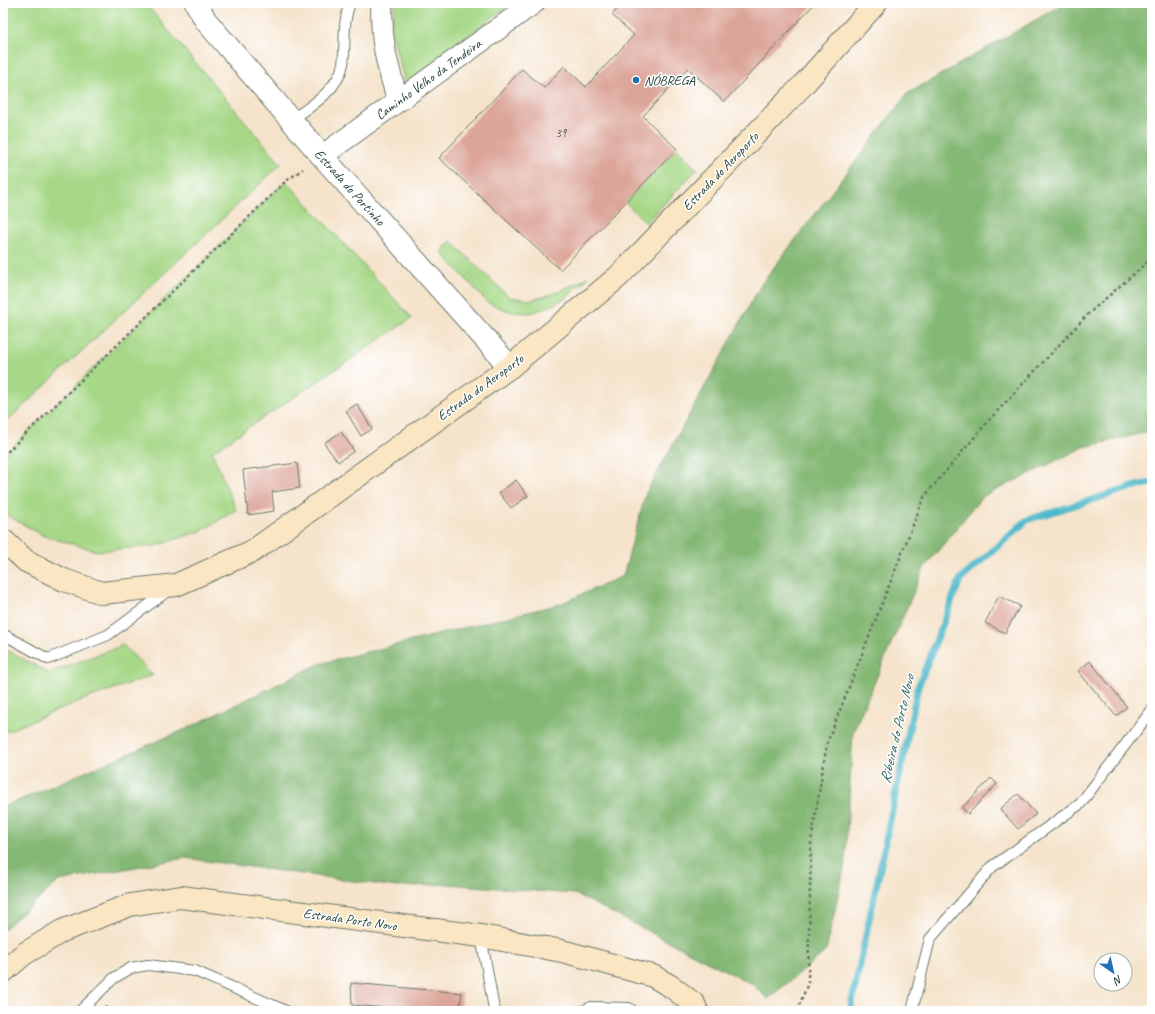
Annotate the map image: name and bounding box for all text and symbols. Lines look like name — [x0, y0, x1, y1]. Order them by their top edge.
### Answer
street label: Caminho Velho da Tendeira — [372, 35, 485, 124]
place label: NÓBREGA — [644, 72, 696, 89]
marker: NÓBREGA — [631, 75, 641, 85]
house number: 39 — [556, 125, 568, 141]
street label: Estrada do Aeroporto — [679, 128, 763, 214]
street label: Estrada do Portinho — [311, 146, 389, 230]
street label: Estrada do Aeroporto — [434, 350, 528, 424]
water label: Ribeira do Porto Novo — [876, 671, 920, 785]
street label: Estrada Porto Novo — [302, 905, 399, 935]
north arrow — [1093, 952, 1133, 992]
text: N — [1110, 973, 1125, 989]

